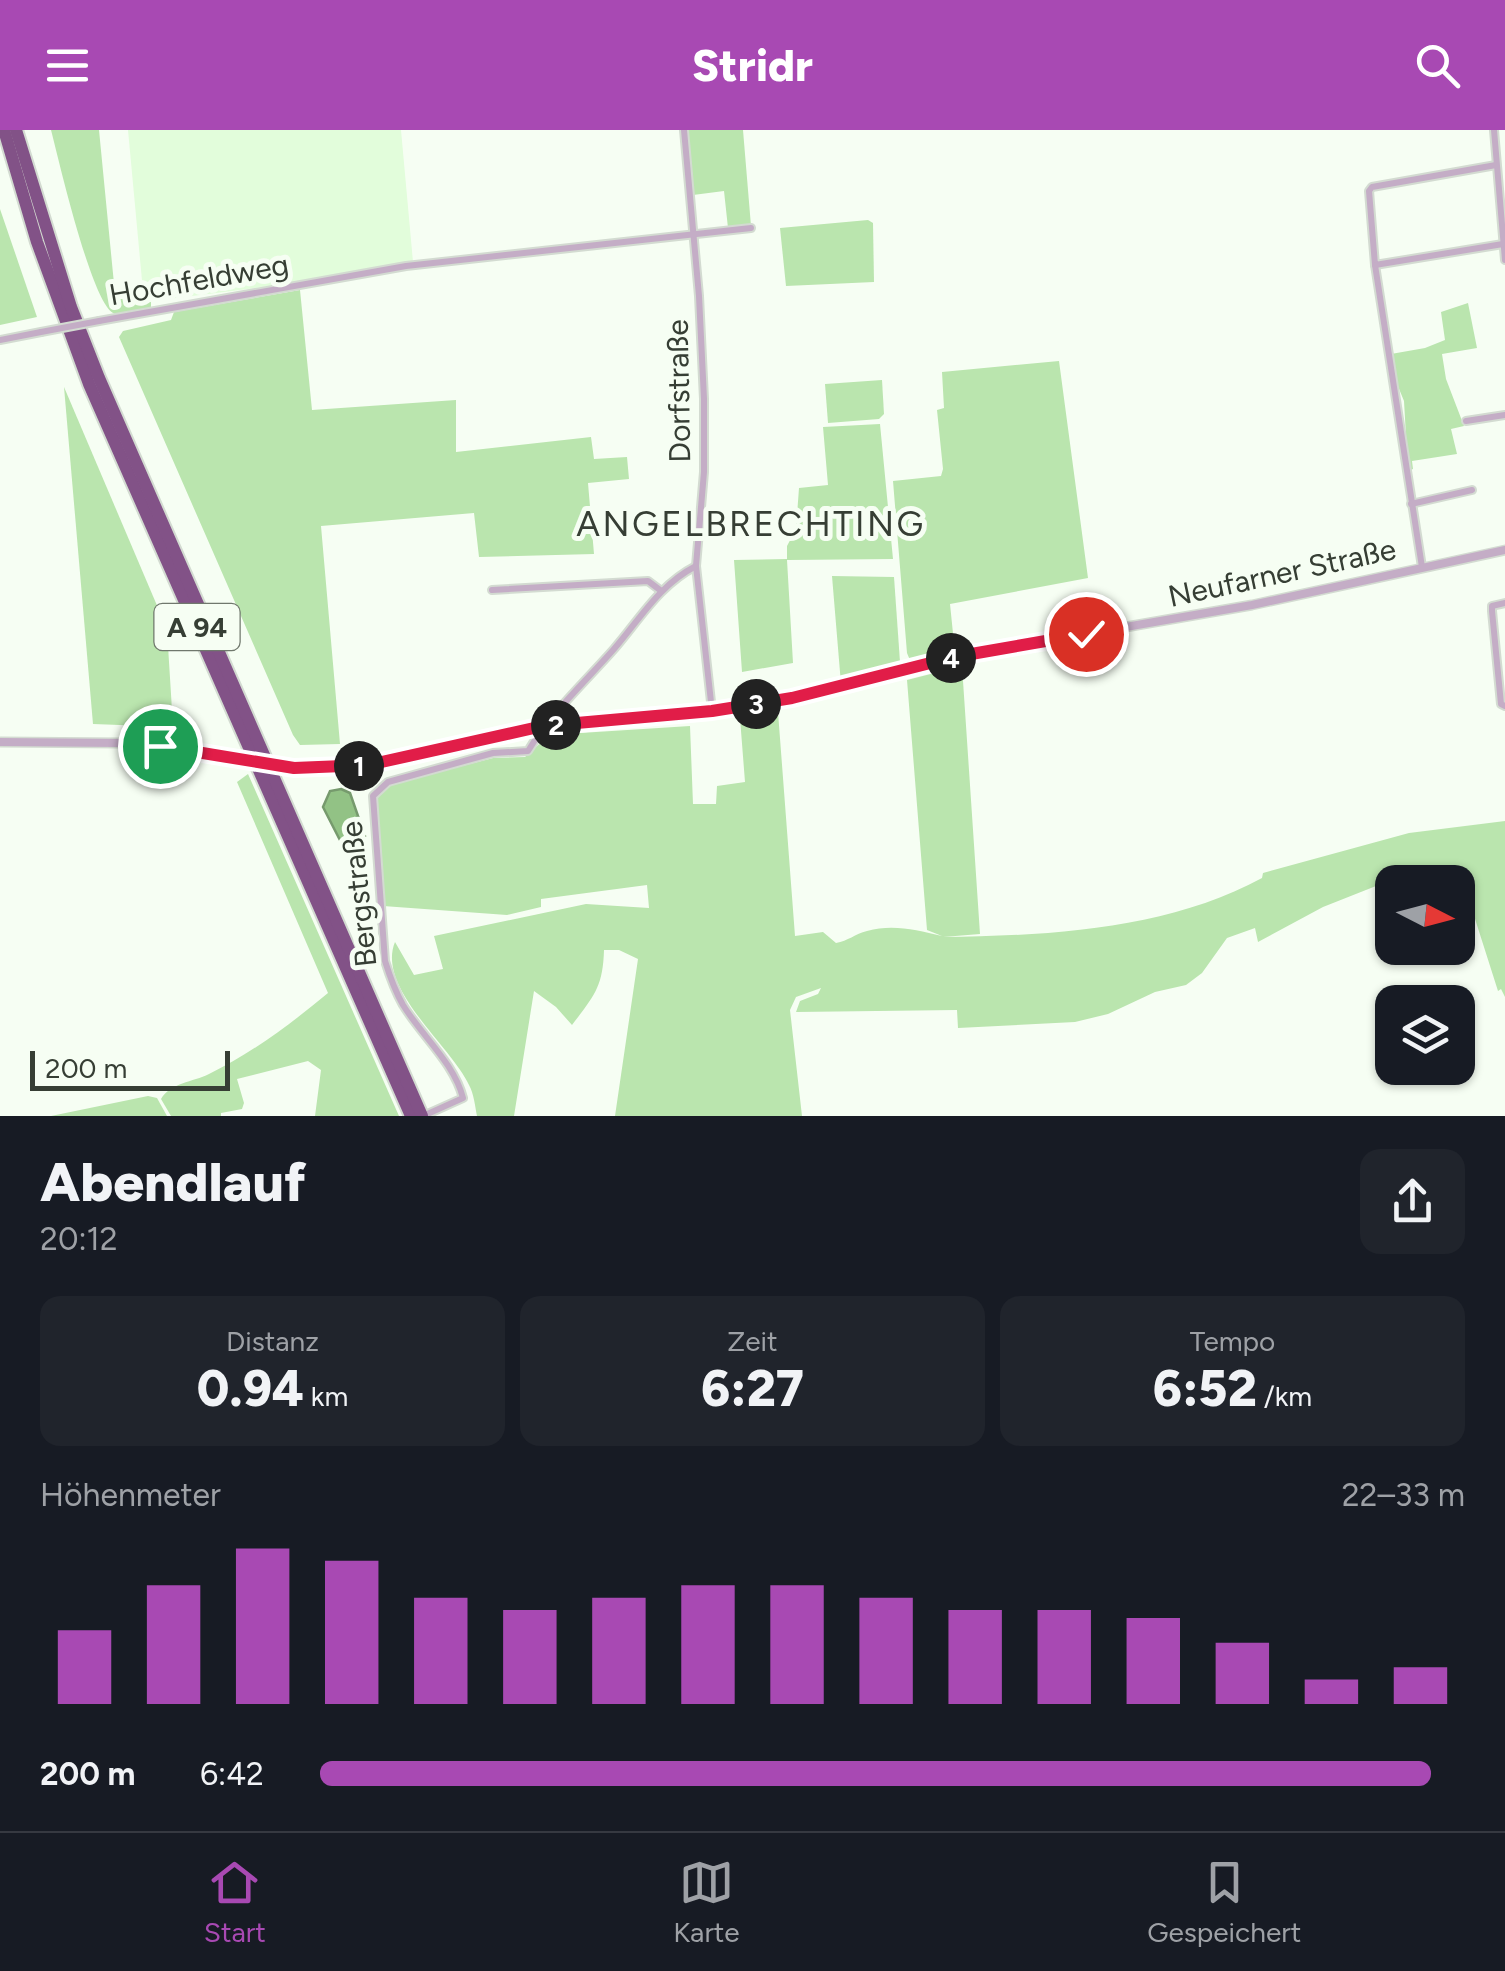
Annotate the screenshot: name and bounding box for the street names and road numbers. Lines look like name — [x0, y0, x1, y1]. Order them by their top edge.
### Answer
street label: Hochfeldweg — [106, 246, 292, 313]
street label: Dorfstraße — [659, 319, 698, 463]
street label: Neufarner Straße — [1165, 530, 1399, 615]
road number: A 94 — [154, 604, 240, 650]
street label: Bergstraße — [332, 819, 385, 969]

